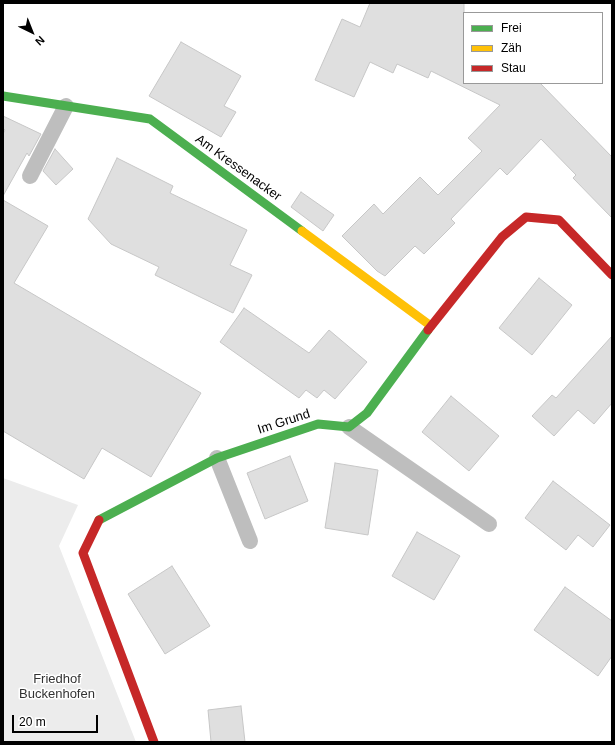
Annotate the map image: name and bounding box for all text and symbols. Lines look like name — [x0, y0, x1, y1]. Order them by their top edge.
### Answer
north arrow — [12, 12, 52, 52]
legend — [463, 12, 603, 84]
text: Frei — [501, 21, 522, 35]
text: N — [33, 34, 47, 48]
text: Zäh — [501, 41, 522, 55]
text: Stau — [501, 61, 526, 75]
street label: Am Kressenacker — [192, 132, 284, 204]
street label: Im Grund — [256, 406, 312, 438]
park label: Friedhof Buckenhofen — [19, 671, 95, 702]
scale bar — [14, 707, 100, 733]
text: 20 m — [19, 715, 46, 729]

